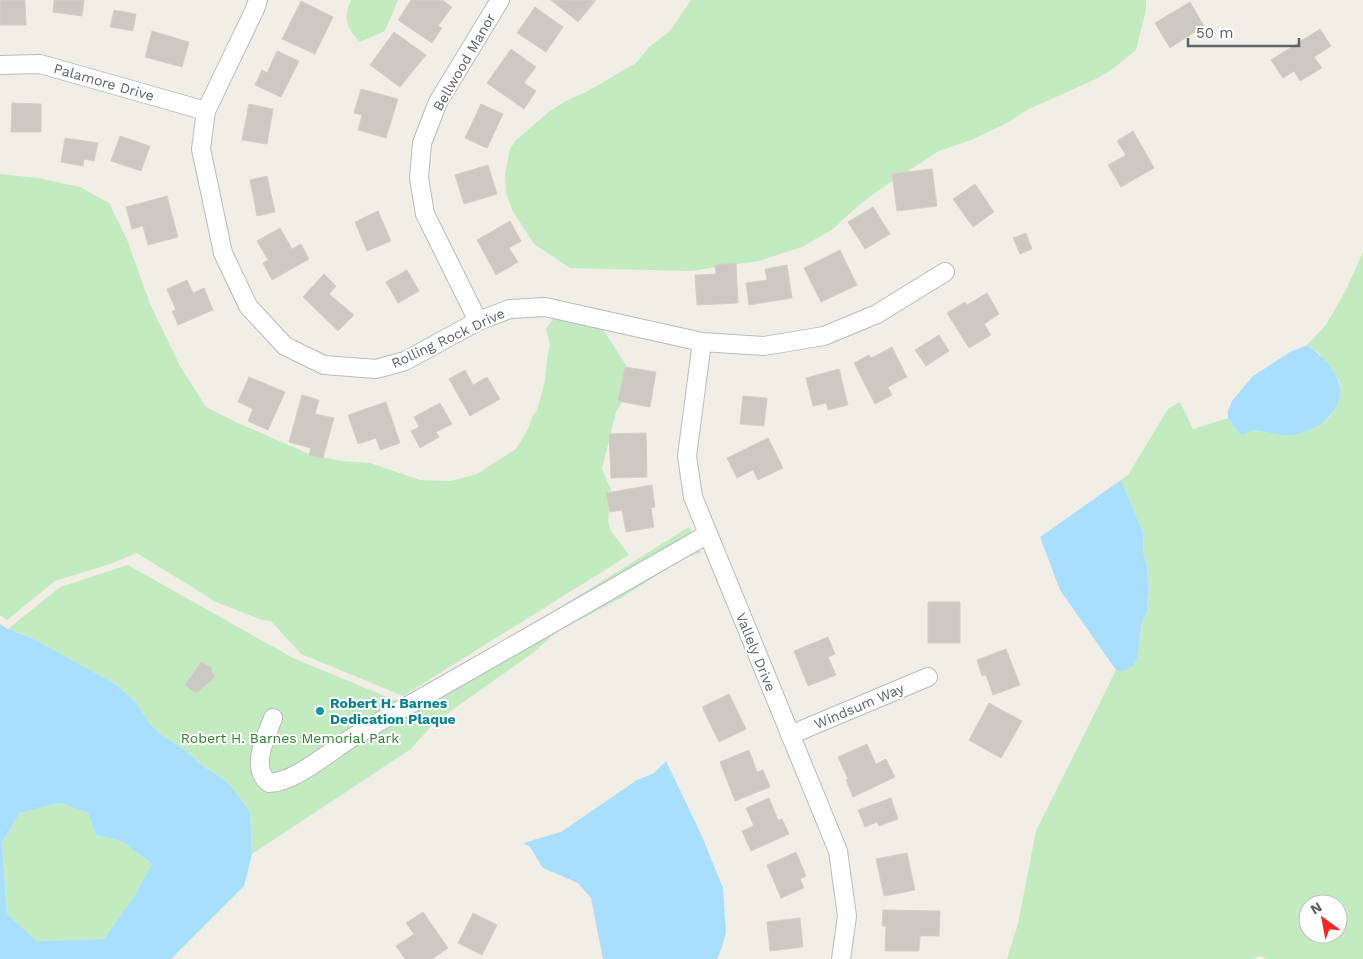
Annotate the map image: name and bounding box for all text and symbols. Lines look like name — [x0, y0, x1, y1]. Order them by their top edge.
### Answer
street label: Bellwood Manor — [430, 10, 499, 114]
scale bar — [1188, 15, 1299, 47]
text: 50 m — [1196, 24, 1233, 42]
street label: Palamore Drive — [52, 60, 156, 104]
street label: Rolling Rock Drive — [389, 305, 507, 371]
street label: Vallely Drive — [733, 610, 779, 694]
street label: Windsum Way — [812, 680, 907, 732]
place label: Robert H. Barnes Dedication Plaque — [330, 695, 456, 727]
marker: Robert H. Barnes Dedication Plaque — [314, 705, 326, 717]
park label: Robert H. Barnes Memorial Park — [181, 730, 399, 746]
north arrow — [1298, 894, 1348, 944]
text: N — [1307, 898, 1325, 918]

